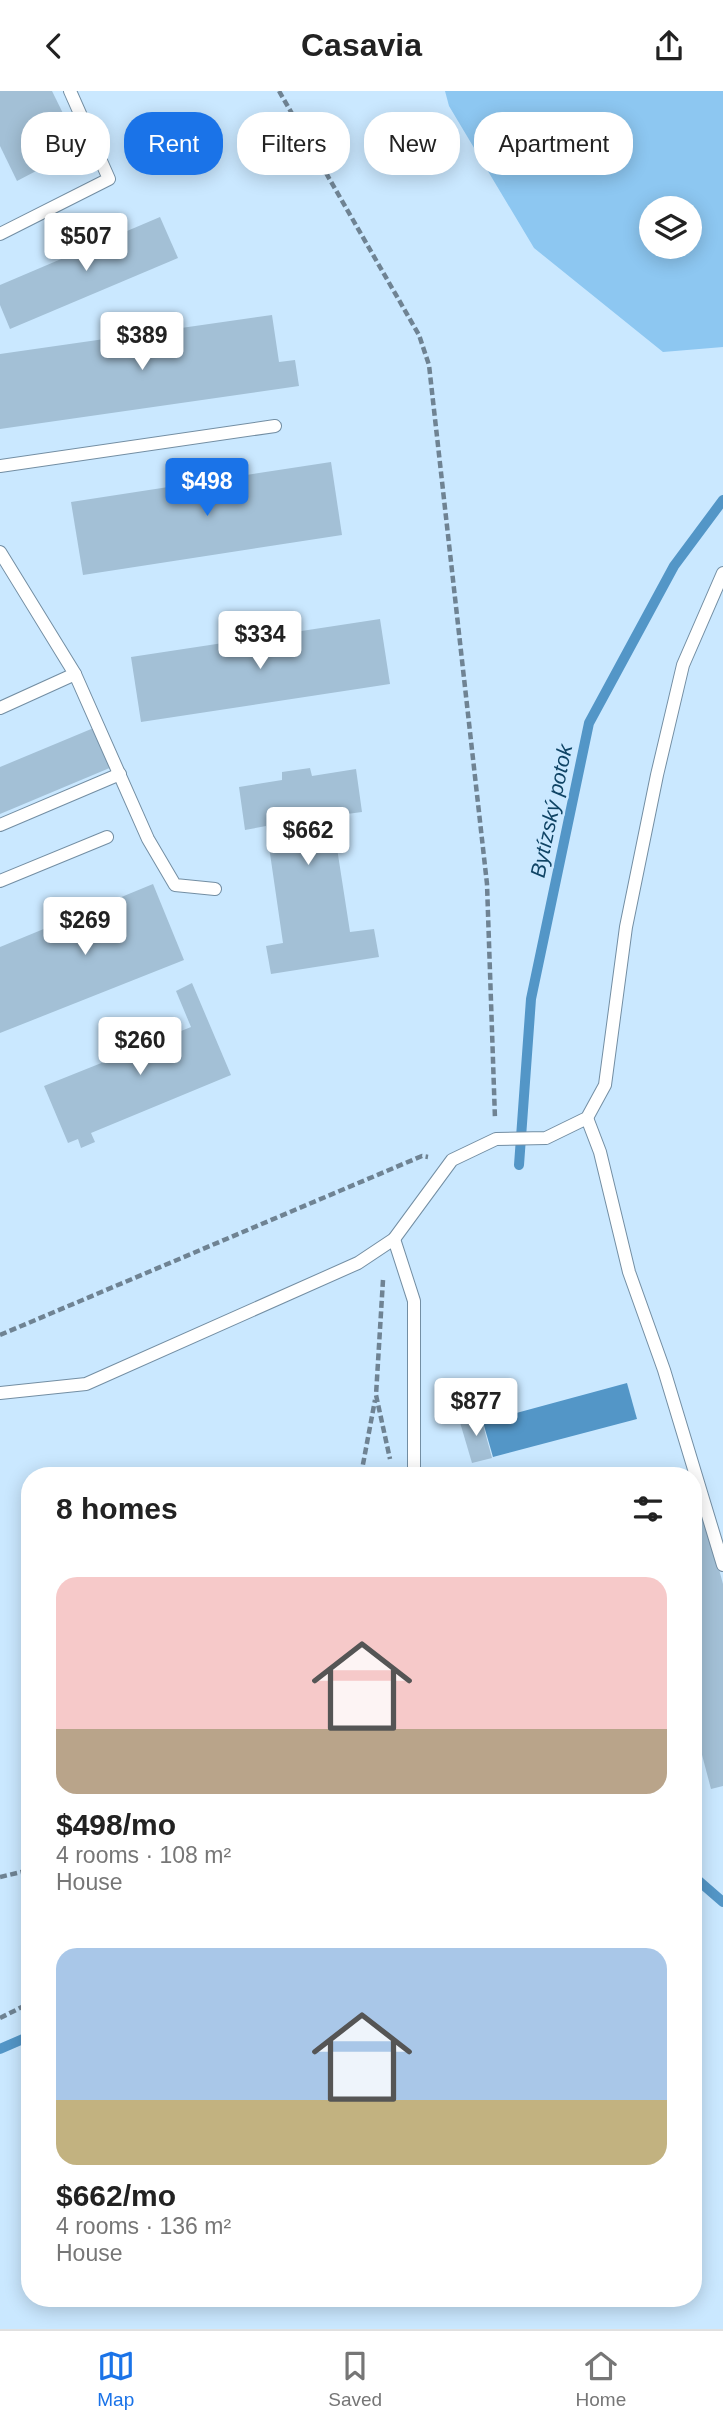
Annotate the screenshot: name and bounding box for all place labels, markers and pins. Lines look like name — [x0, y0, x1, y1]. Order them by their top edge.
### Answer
pin: $507 — [45, 213, 127, 273]
pin: $389 — [101, 313, 183, 372]
pin: $498 — [166, 459, 248, 518]
pin: $334 — [219, 611, 301, 671]
pin: $662 — [267, 807, 349, 867]
pin: $269 — [44, 897, 126, 957]
pin: $260 — [99, 1017, 181, 1077]
pin: $877 — [435, 1379, 517, 1438]

